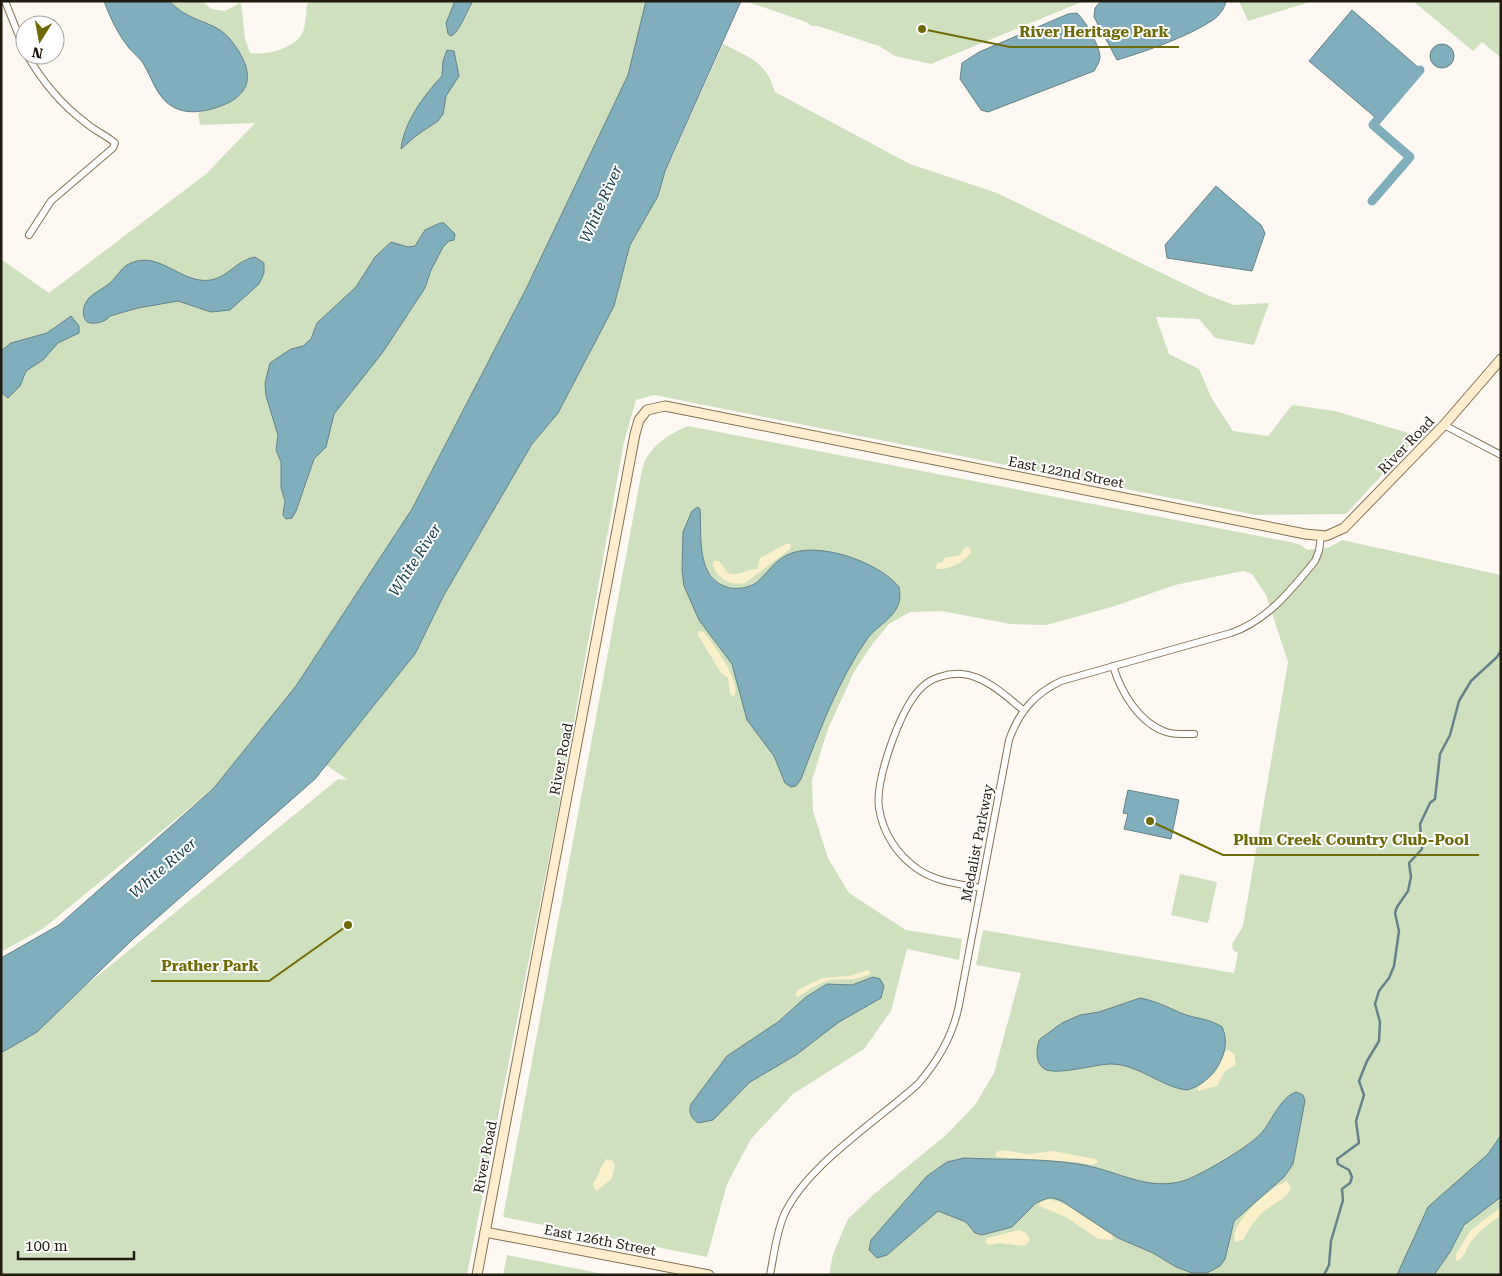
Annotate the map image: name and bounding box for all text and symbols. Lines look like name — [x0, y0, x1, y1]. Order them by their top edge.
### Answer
north arrow — [15, 15, 65, 65]
callout: River Heritage Park — [1010, 17, 1179, 47]
text: River Heritage Park — [1019, 23, 1169, 41]
text: N — [30, 44, 44, 62]
water label: White River — [576, 162, 626, 245]
street label: River Road — [1375, 413, 1437, 477]
street label: East 122nd Street — [1007, 453, 1125, 491]
water label: White River — [385, 520, 445, 600]
street label: River Road — [546, 721, 576, 797]
street label: Medalist Parkway — [958, 782, 996, 903]
callout: Plum Creek Country Club-Pool — [1223, 825, 1479, 855]
text: Plum Creek Country Club-Pool — [1233, 831, 1469, 849]
water label: White River — [126, 834, 201, 902]
callout: Prather Park — [151, 951, 269, 981]
text: Prather Park — [161, 957, 259, 975]
street label: River Road — [470, 1119, 500, 1195]
street label: East 126th Street — [543, 1221, 657, 1259]
scale bar — [18, 1228, 134, 1260]
text: 100 m — [25, 1237, 68, 1255]

